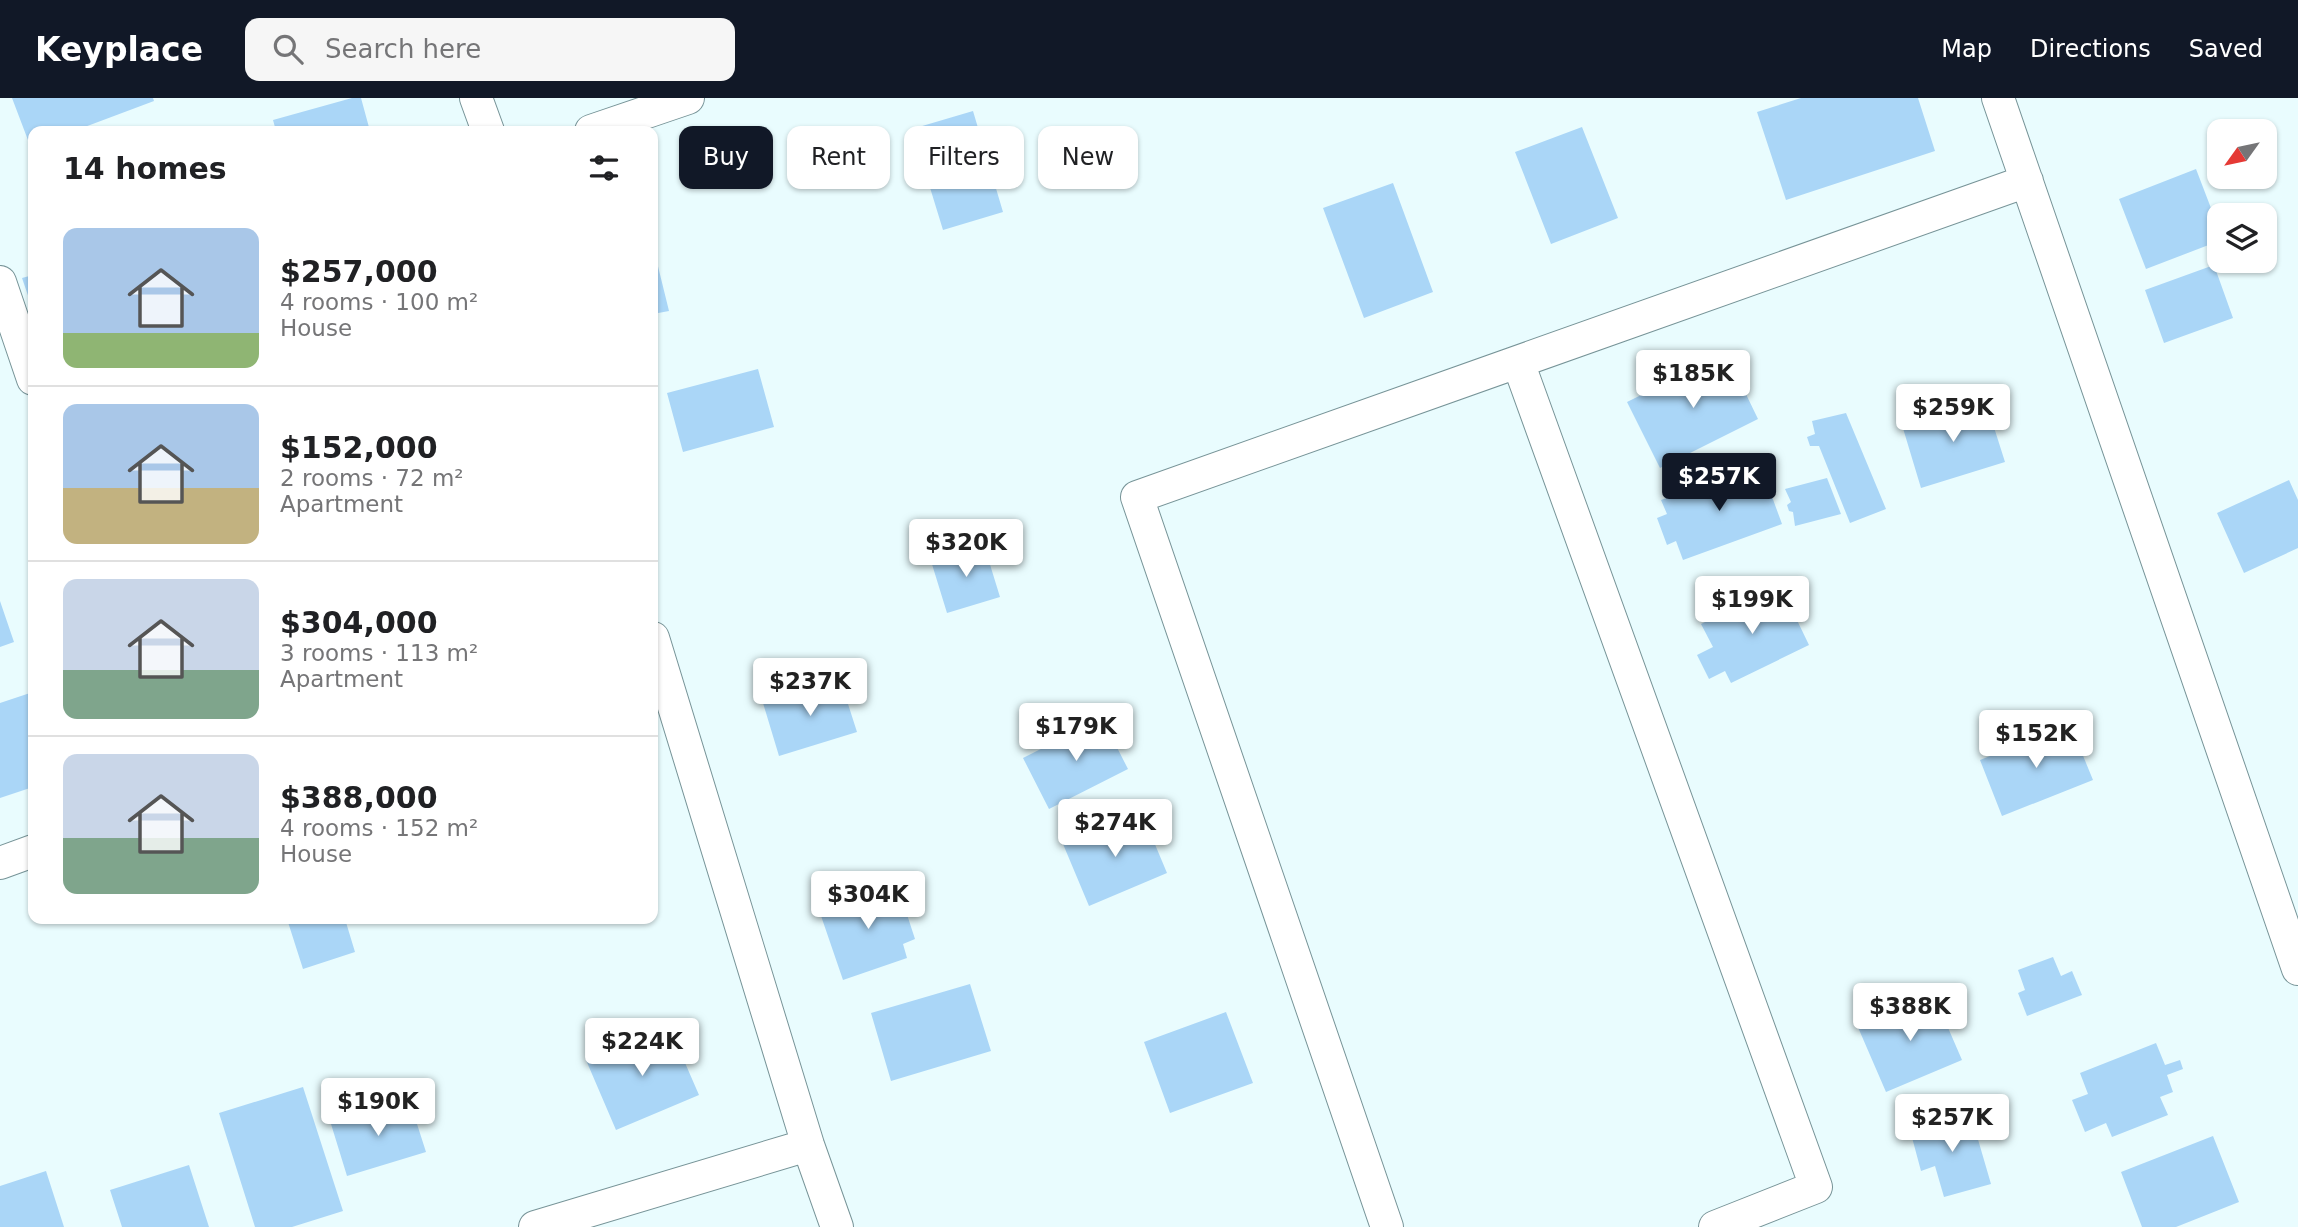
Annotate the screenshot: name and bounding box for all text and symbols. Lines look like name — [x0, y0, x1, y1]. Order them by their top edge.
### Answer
search box — [245, 18, 735, 81]
text: Keyplace — [35, 30, 203, 69]
icon: search — [269, 30, 307, 68]
text: Search here — [325, 34, 481, 64]
text: Map — [1941, 35, 1992, 63]
text: Directions — [2030, 35, 2151, 63]
text: Saved — [2189, 35, 2263, 63]
north arrow — [2207, 119, 2277, 189]
map controls — [2207, 119, 2277, 273]
chip: Buy — [679, 126, 773, 189]
chip: Rent — [787, 126, 890, 189]
chip: Filters — [904, 126, 1024, 189]
chip: New — [1038, 126, 1138, 189]
icon: filters — [585, 149, 623, 187]
text: 14 homes — [63, 151, 227, 186]
button: layers — [2207, 203, 2277, 273]
text: $257,000 — [280, 254, 438, 289]
icon: home — [119, 256, 203, 340]
text: 4 rooms · 100 m² — [280, 289, 478, 315]
text: House — [280, 315, 352, 341]
pin: $185K — [1644, 350, 1742, 410]
text: $185K — [1652, 360, 1734, 386]
pin: $259K — [1904, 384, 2002, 444]
text: $259K — [1912, 394, 1994, 420]
text: $152,000 — [280, 430, 438, 465]
icon: home — [119, 432, 203, 516]
pin: $257K — [1670, 454, 1768, 513]
text: $257K — [1678, 463, 1760, 489]
text: 2 rooms · 72 m² — [280, 465, 464, 491]
text: Apartment — [280, 491, 403, 517]
pin: $320K — [917, 519, 1015, 579]
text: $320K — [925, 529, 1007, 555]
pin: $199K — [1703, 576, 1801, 636]
text: $199K — [1711, 586, 1793, 612]
text: $304,000 — [280, 605, 438, 640]
icon: home — [119, 607, 203, 691]
text: 3 rooms · 113 m² — [280, 640, 478, 666]
pin: $237K — [761, 658, 859, 718]
text: Apartment — [280, 666, 403, 692]
text: $237K — [769, 668, 851, 694]
pin: $179K — [1027, 704, 1125, 763]
pin: $152K — [1987, 710, 2085, 770]
text: $179K — [1035, 713, 1117, 739]
text: $152K — [1995, 720, 2077, 746]
text: $388,000 — [280, 780, 438, 815]
icon: home — [119, 782, 203, 866]
pin: $274K — [1066, 800, 1164, 859]
text: $274K — [1074, 809, 1156, 835]
text: 4 rooms · 152 m² — [280, 815, 478, 841]
text: House — [280, 841, 352, 867]
pin: $304K — [819, 872, 917, 931]
text: $304K — [827, 881, 909, 907]
pin: $388K — [1861, 984, 1959, 1043]
text: $388K — [1869, 993, 1951, 1019]
pin: $224K — [593, 1018, 691, 1078]
text: $224K — [601, 1028, 683, 1054]
pin: $190K — [329, 1079, 427, 1138]
text: $190K — [337, 1088, 419, 1114]
pin: $257K — [1903, 1094, 2001, 1154]
text: $257K — [1911, 1104, 1993, 1130]

